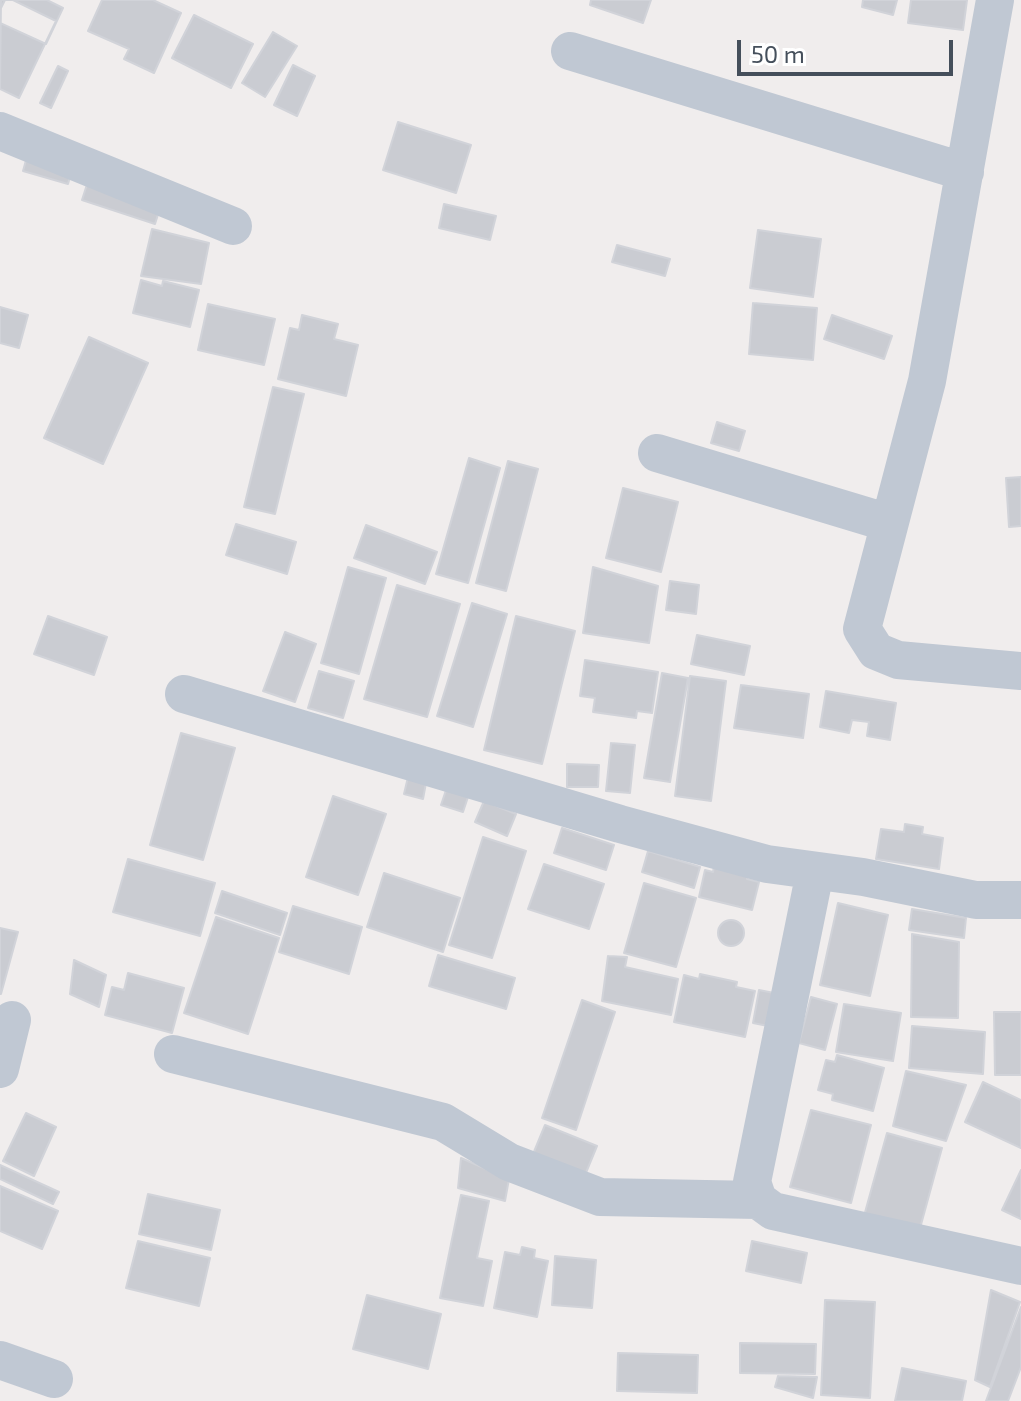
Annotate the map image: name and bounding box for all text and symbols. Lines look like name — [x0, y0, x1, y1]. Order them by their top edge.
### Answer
scale bar — [741, 24, 957, 74]
text: 50 m — [751, 39, 805, 68]

